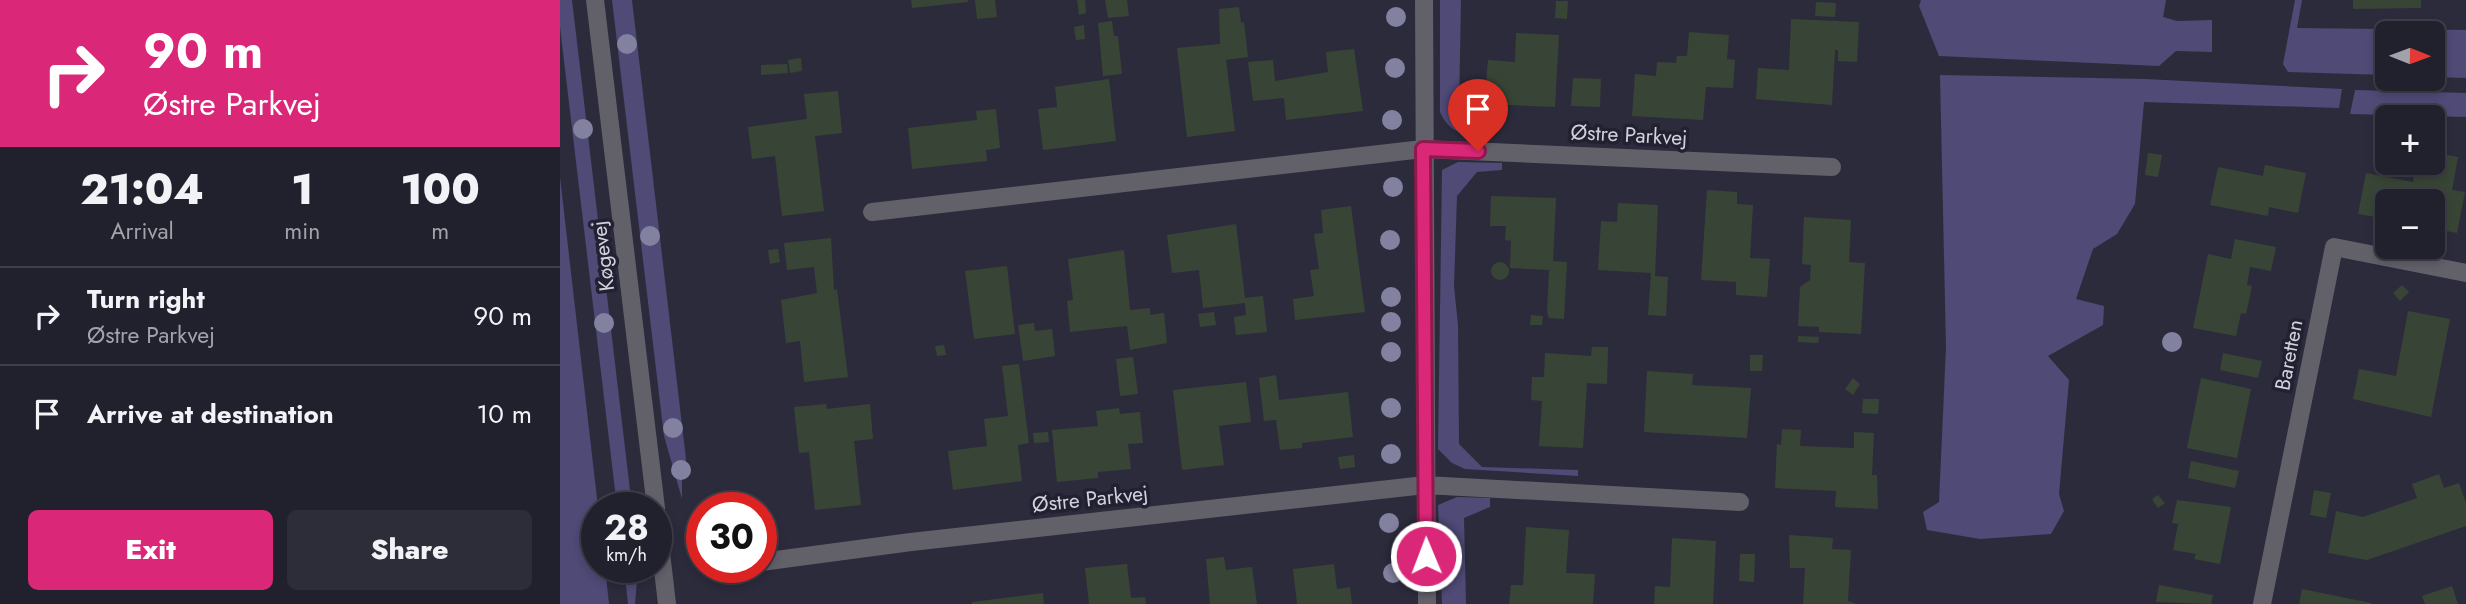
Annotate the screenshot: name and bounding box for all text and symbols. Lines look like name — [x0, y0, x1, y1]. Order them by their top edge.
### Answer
text: 90 m — [143, 16, 263, 86]
north arrow — [2375, 21, 2445, 91]
map controls — [2375, 21, 2445, 259]
icon: right — [28, 28, 119, 119]
pin — [1448, 79, 1508, 151]
text: Østre Parkvej — [143, 81, 321, 127]
icon: arrive — [1459, 90, 1497, 128]
button: + — [2375, 105, 2445, 175]
street label: Østre Parkvej — [1570, 117, 1688, 153]
text: 21:04 — [80, 159, 204, 220]
text: 1 — [291, 159, 313, 220]
text: 100 — [400, 159, 480, 220]
button: − — [2375, 189, 2445, 259]
text: Arrival — [110, 214, 174, 248]
text: min — [284, 214, 320, 248]
text: m — [431, 214, 449, 248]
street label: Køgevej — [584, 219, 622, 293]
text: Turn right — [87, 280, 205, 318]
icon: right — [28, 297, 66, 335]
text: 90 m — [473, 297, 532, 335]
street label: Baretten — [2267, 317, 2311, 393]
text: Østre Parkvej — [87, 318, 215, 352]
icon: arrive — [28, 395, 66, 433]
text: Arrive at destination — [87, 395, 334, 433]
text: 10 m — [477, 395, 532, 433]
street label: Østre Parkvej — [1030, 478, 1150, 520]
speed limit sign: 30 — [686, 492, 777, 583]
text: 28 — [604, 503, 649, 553]
button: Exit — [28, 510, 273, 590]
button: Share — [287, 510, 532, 590]
position arrow — [1389, 519, 1463, 593]
text: km/h — [606, 542, 647, 568]

